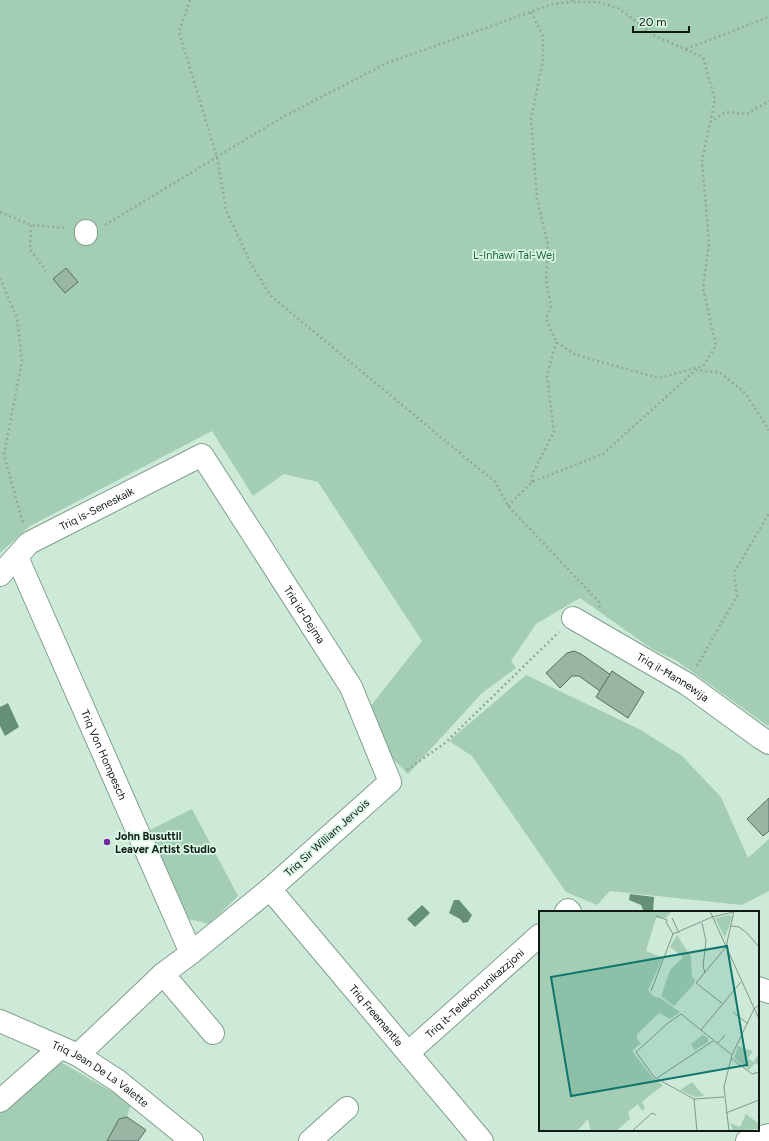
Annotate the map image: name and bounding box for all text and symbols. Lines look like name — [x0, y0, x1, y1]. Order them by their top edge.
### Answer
scale bar — [633, 8, 689, 34]
text: 20 m — [639, 15, 667, 29]
park label: L-Inħawi Tal-Wej — [473, 249, 555, 262]
street label: Triq is-Seneskalk — [57, 484, 137, 533]
street label: Triq id-Dejma — [281, 583, 328, 646]
street label: Triq il-Ħannewija — [635, 650, 711, 704]
street label: Triq Von Hompesch — [78, 708, 129, 802]
street label: Triq Sir William Jervois — [282, 796, 372, 880]
place label: John Busuttil Leaver Artist Studio — [115, 830, 217, 856]
marker: John Busuttil Leaver Artist Studio — [102, 837, 112, 847]
inset map — [539, 911, 759, 1131]
street label: Triq it-Telekomunikazzjoni — [423, 946, 527, 1041]
street label: Triq Freemantle — [347, 982, 406, 1049]
street label: Triq Jean De La Valette — [50, 1038, 151, 1110]

